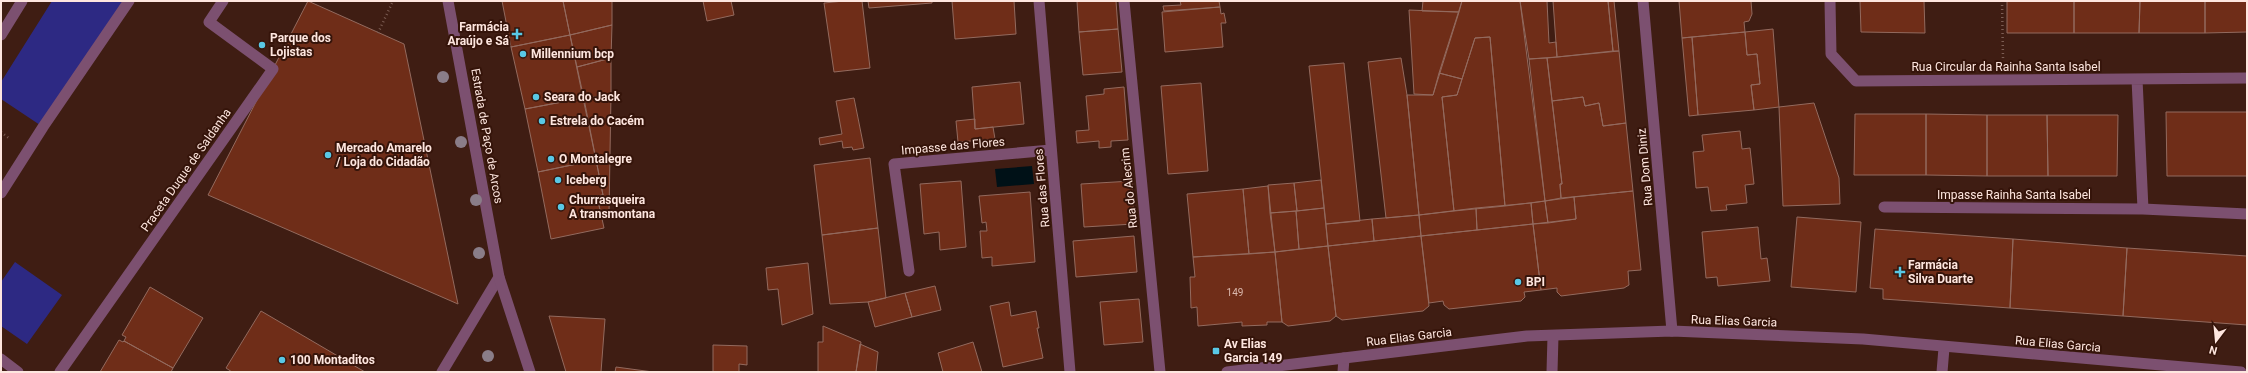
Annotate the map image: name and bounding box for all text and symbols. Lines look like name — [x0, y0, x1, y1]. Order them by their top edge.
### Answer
place label: Farmácia Araújo e Sá — [447, 20, 510, 48]
marker: Farmácia Araújo e Sá — [512, 29, 522, 39]
place label: Parque dos Lojistas — [270, 31, 331, 59]
marker: Parque dos Lojistas — [257, 40, 267, 50]
place label: Millennium bcp — [531, 47, 614, 61]
marker: Millennium bcp — [518, 49, 528, 59]
street label: Rua Circular da Rainha Santa Isabel — [1911, 60, 2101, 74]
street label: Estrada de Paço de Arcos — [468, 67, 506, 205]
place label: Seara do Jack — [544, 90, 621, 104]
marker: Seara do Jack — [531, 92, 541, 102]
street label: Praceta Duque de Saldanha — [138, 106, 234, 234]
place label: Estrela do Cacém — [550, 114, 644, 128]
marker: Estrela do Cacém — [537, 116, 547, 126]
street label: Rua Dom Diniz — [1635, 127, 1655, 206]
street label: Impasse das Flores — [901, 134, 1005, 158]
place label: Mercado Amarelo / Loja do Cidadão — [335, 141, 432, 169]
street label: Rua do Alecrim — [1118, 147, 1140, 229]
street label: Rua das Flores — [1032, 148, 1052, 228]
marker: Mercado Amarelo / Loja do Cidadão — [323, 150, 333, 160]
place label: O Montalegre — [559, 152, 633, 166]
marker: O Montalegre — [546, 154, 556, 164]
place label: Iceberg — [566, 173, 607, 187]
marker: Iceberg — [553, 175, 563, 185]
street label: Impasse Rainha Santa Isabel — [1937, 188, 2091, 202]
place label: Churrasqueira A transmontana — [569, 193, 656, 221]
marker: Churrasqueira A transmontana — [556, 202, 566, 212]
place label: Farmácia Silva Duarte — [1908, 258, 1974, 286]
marker: Farmácia Silva Duarte — [1895, 267, 1905, 277]
place label: BPI — [1526, 275, 1545, 289]
marker: BPI — [1513, 277, 1523, 287]
house number: 149 — [1227, 287, 1243, 298]
street label: Rua Elias Garcia — [1691, 312, 1777, 330]
north arrow — [2196, 321, 2236, 361]
street label: Rua Elias Garcia — [1365, 325, 1453, 349]
street label: Rua Elias Garcia — [2014, 333, 2102, 355]
place label: Av Elias Garcia 149 — [1224, 337, 1282, 365]
text: N — [2208, 343, 2219, 357]
marker: Av Elias Garcia 149 — [1211, 346, 1221, 356]
place label: 100 Montaditos — [290, 353, 375, 367]
marker: 100 Montaditos — [277, 355, 287, 365]

